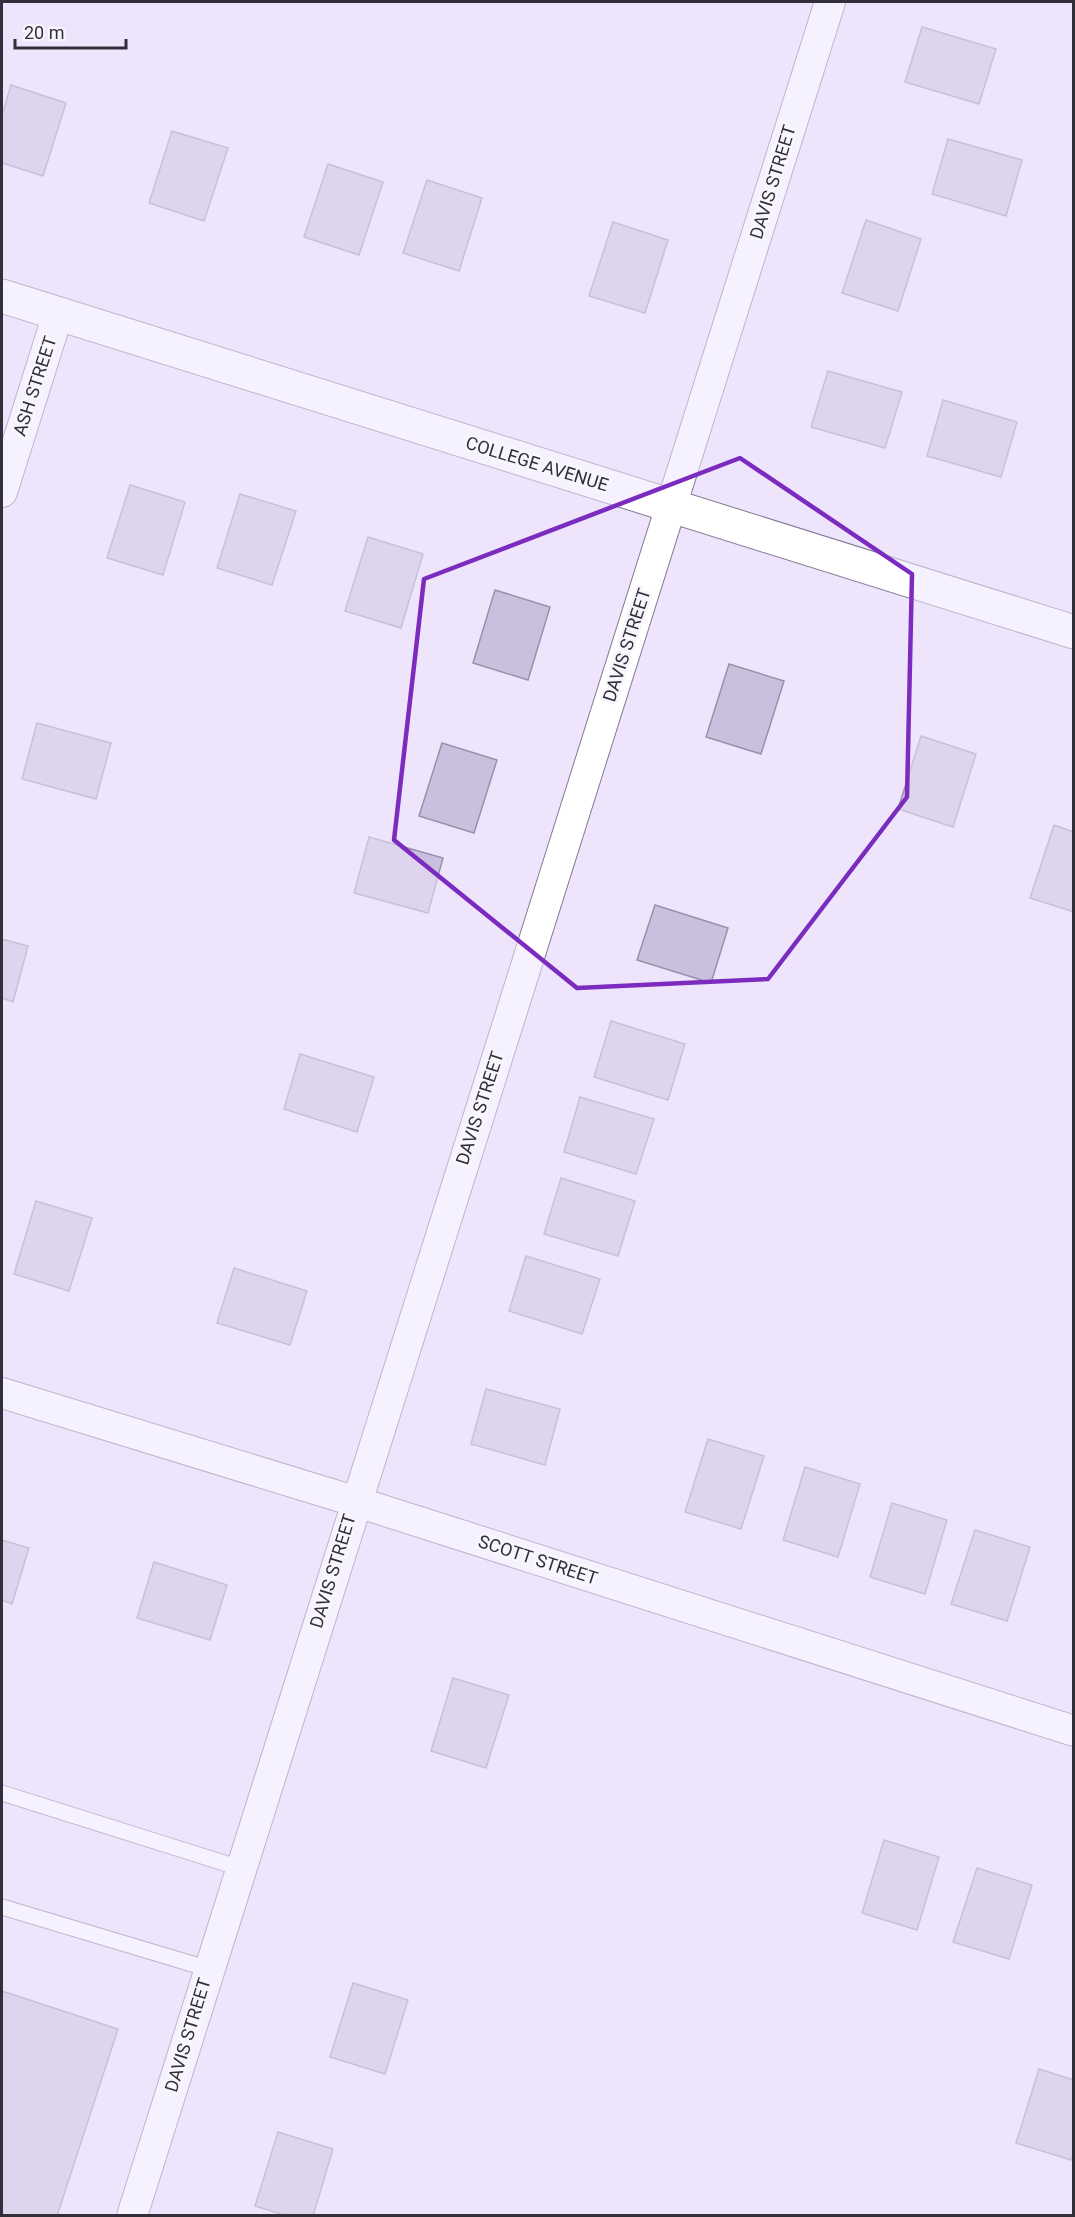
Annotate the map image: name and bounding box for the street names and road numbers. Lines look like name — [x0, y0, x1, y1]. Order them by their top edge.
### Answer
street label: DAVIS STREET — [745, 122, 800, 241]
street label: ASH STREET — [9, 333, 61, 438]
street label: COLLEGE AVENUE — [463, 432, 611, 495]
street label: DAVIS STREET — [598, 585, 655, 704]
street label: DAVIS STREET — [451, 1048, 508, 1167]
street label: DAVIS STREET — [305, 1511, 360, 1630]
street label: SCOTT STREET — [476, 1530, 601, 1589]
street label: DAVIS STREET — [160, 1975, 215, 2094]

